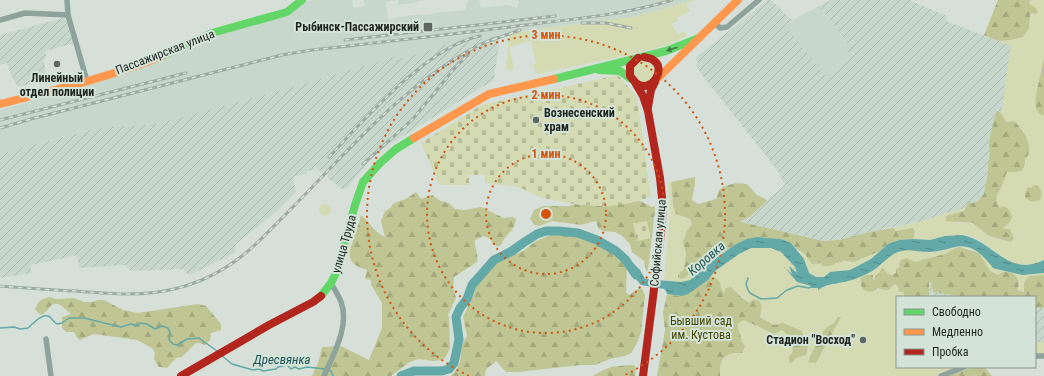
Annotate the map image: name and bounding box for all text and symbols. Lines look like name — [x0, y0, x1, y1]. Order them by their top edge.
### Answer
place label: Рыбинск-Пассажирский — [295, 20, 419, 34]
marker: Рыбинск-Пассажирский — [422, 21, 434, 33]
street label: Пассажирская улица — [114, 27, 217, 77]
text: 3 мин — [532, 28, 560, 42]
one-way arrow — [665, 46, 677, 52]
marker: Линейный отдел полиции — [52, 59, 62, 69]
place label: Линейный отдел полиции — [20, 71, 94, 99]
text: 2 мин — [532, 88, 560, 102]
place label: Вознесенский храм — [544, 106, 615, 134]
marker: Вознесенский храм — [531, 115, 541, 125]
text: 1 мин — [532, 147, 560, 161]
street label: Софийская улица — [647, 199, 669, 287]
centre of rings — [539, 207, 553, 221]
street label: улица Труда — [329, 213, 359, 275]
water label: Коровка — [685, 238, 728, 279]
legend — [896, 296, 1036, 368]
text: Свободно — [932, 305, 981, 319]
park label: Бывший сад им. Кустова — [670, 314, 733, 342]
text: Медленно — [932, 325, 983, 339]
place label: Стадион "Восход" — [766, 333, 855, 347]
marker: Стадион "Восход" — [858, 335, 868, 345]
text: Пробка — [932, 345, 969, 359]
water label: Дресвянка — [252, 352, 311, 367]

